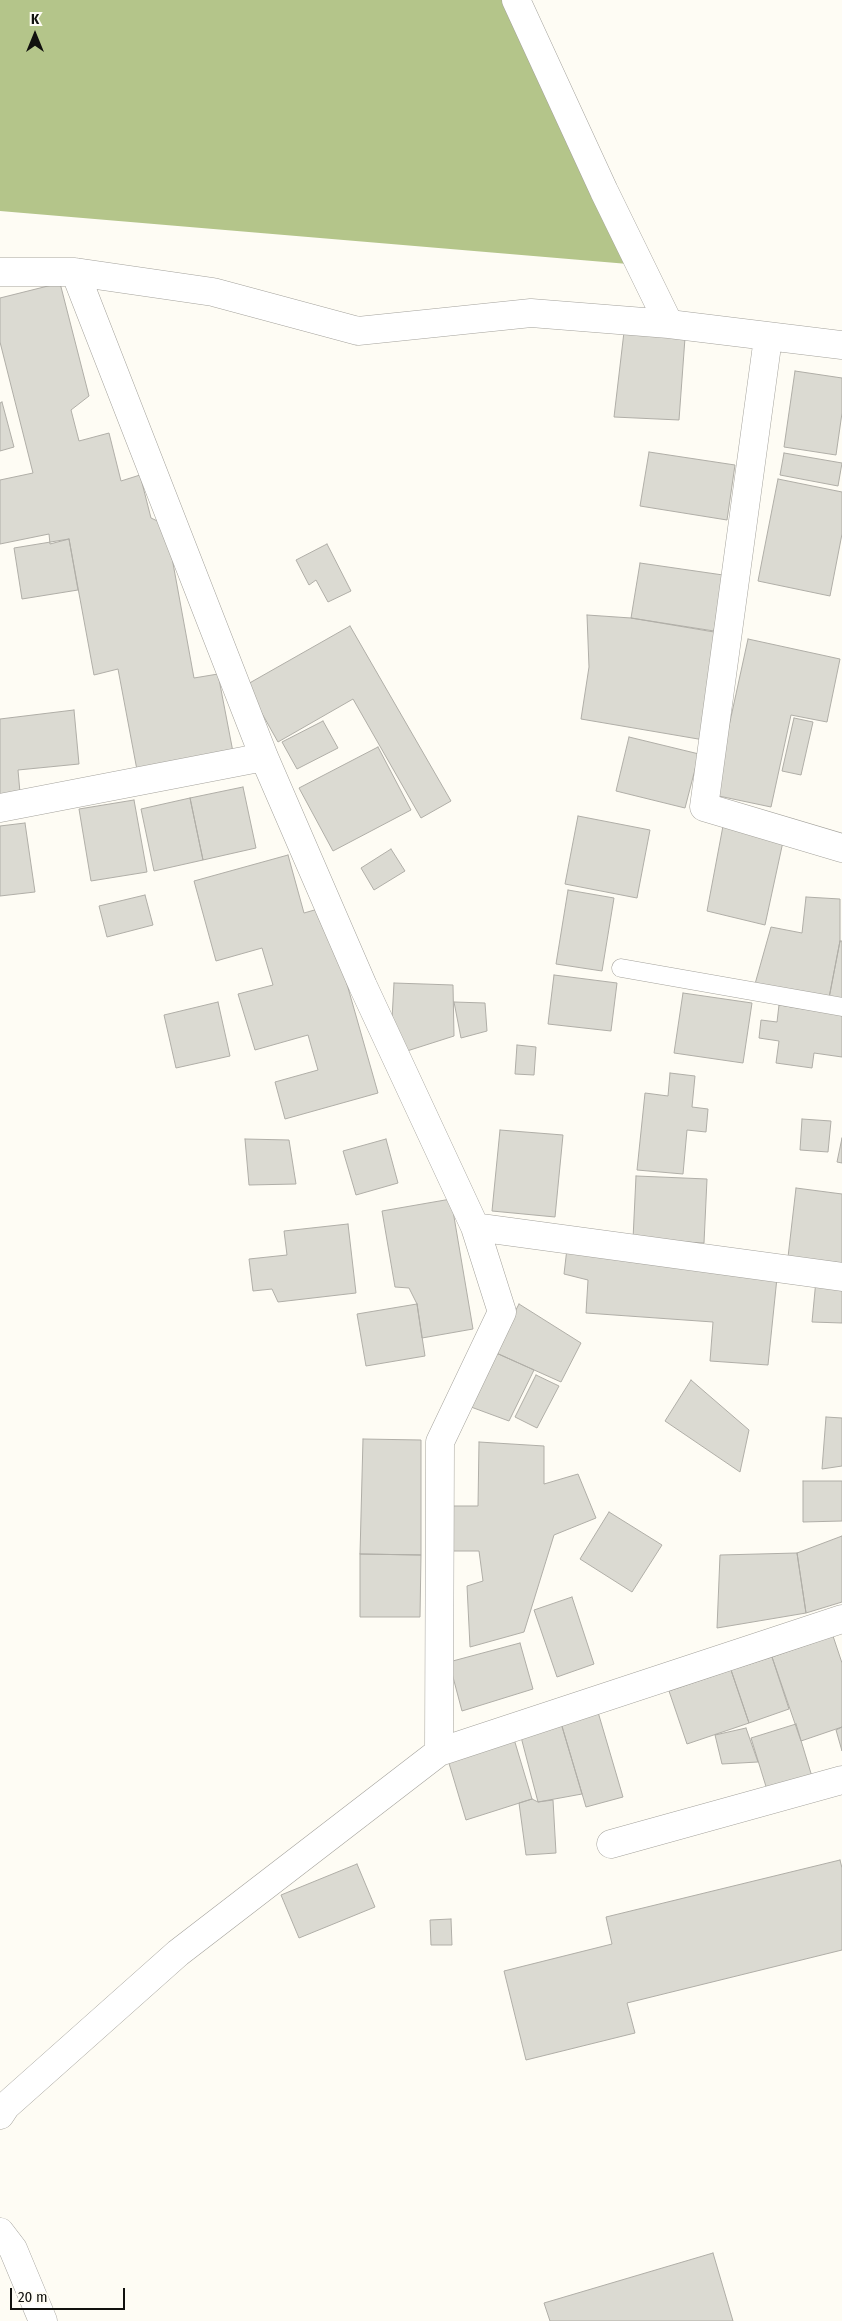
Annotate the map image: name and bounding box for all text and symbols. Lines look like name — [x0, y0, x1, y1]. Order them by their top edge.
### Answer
north arrow — [10, 10, 60, 60]
text: K — [31, 11, 39, 28]
scale bar — [12, 2278, 128, 2310]
text: 20 m — [18, 2288, 48, 2306]

